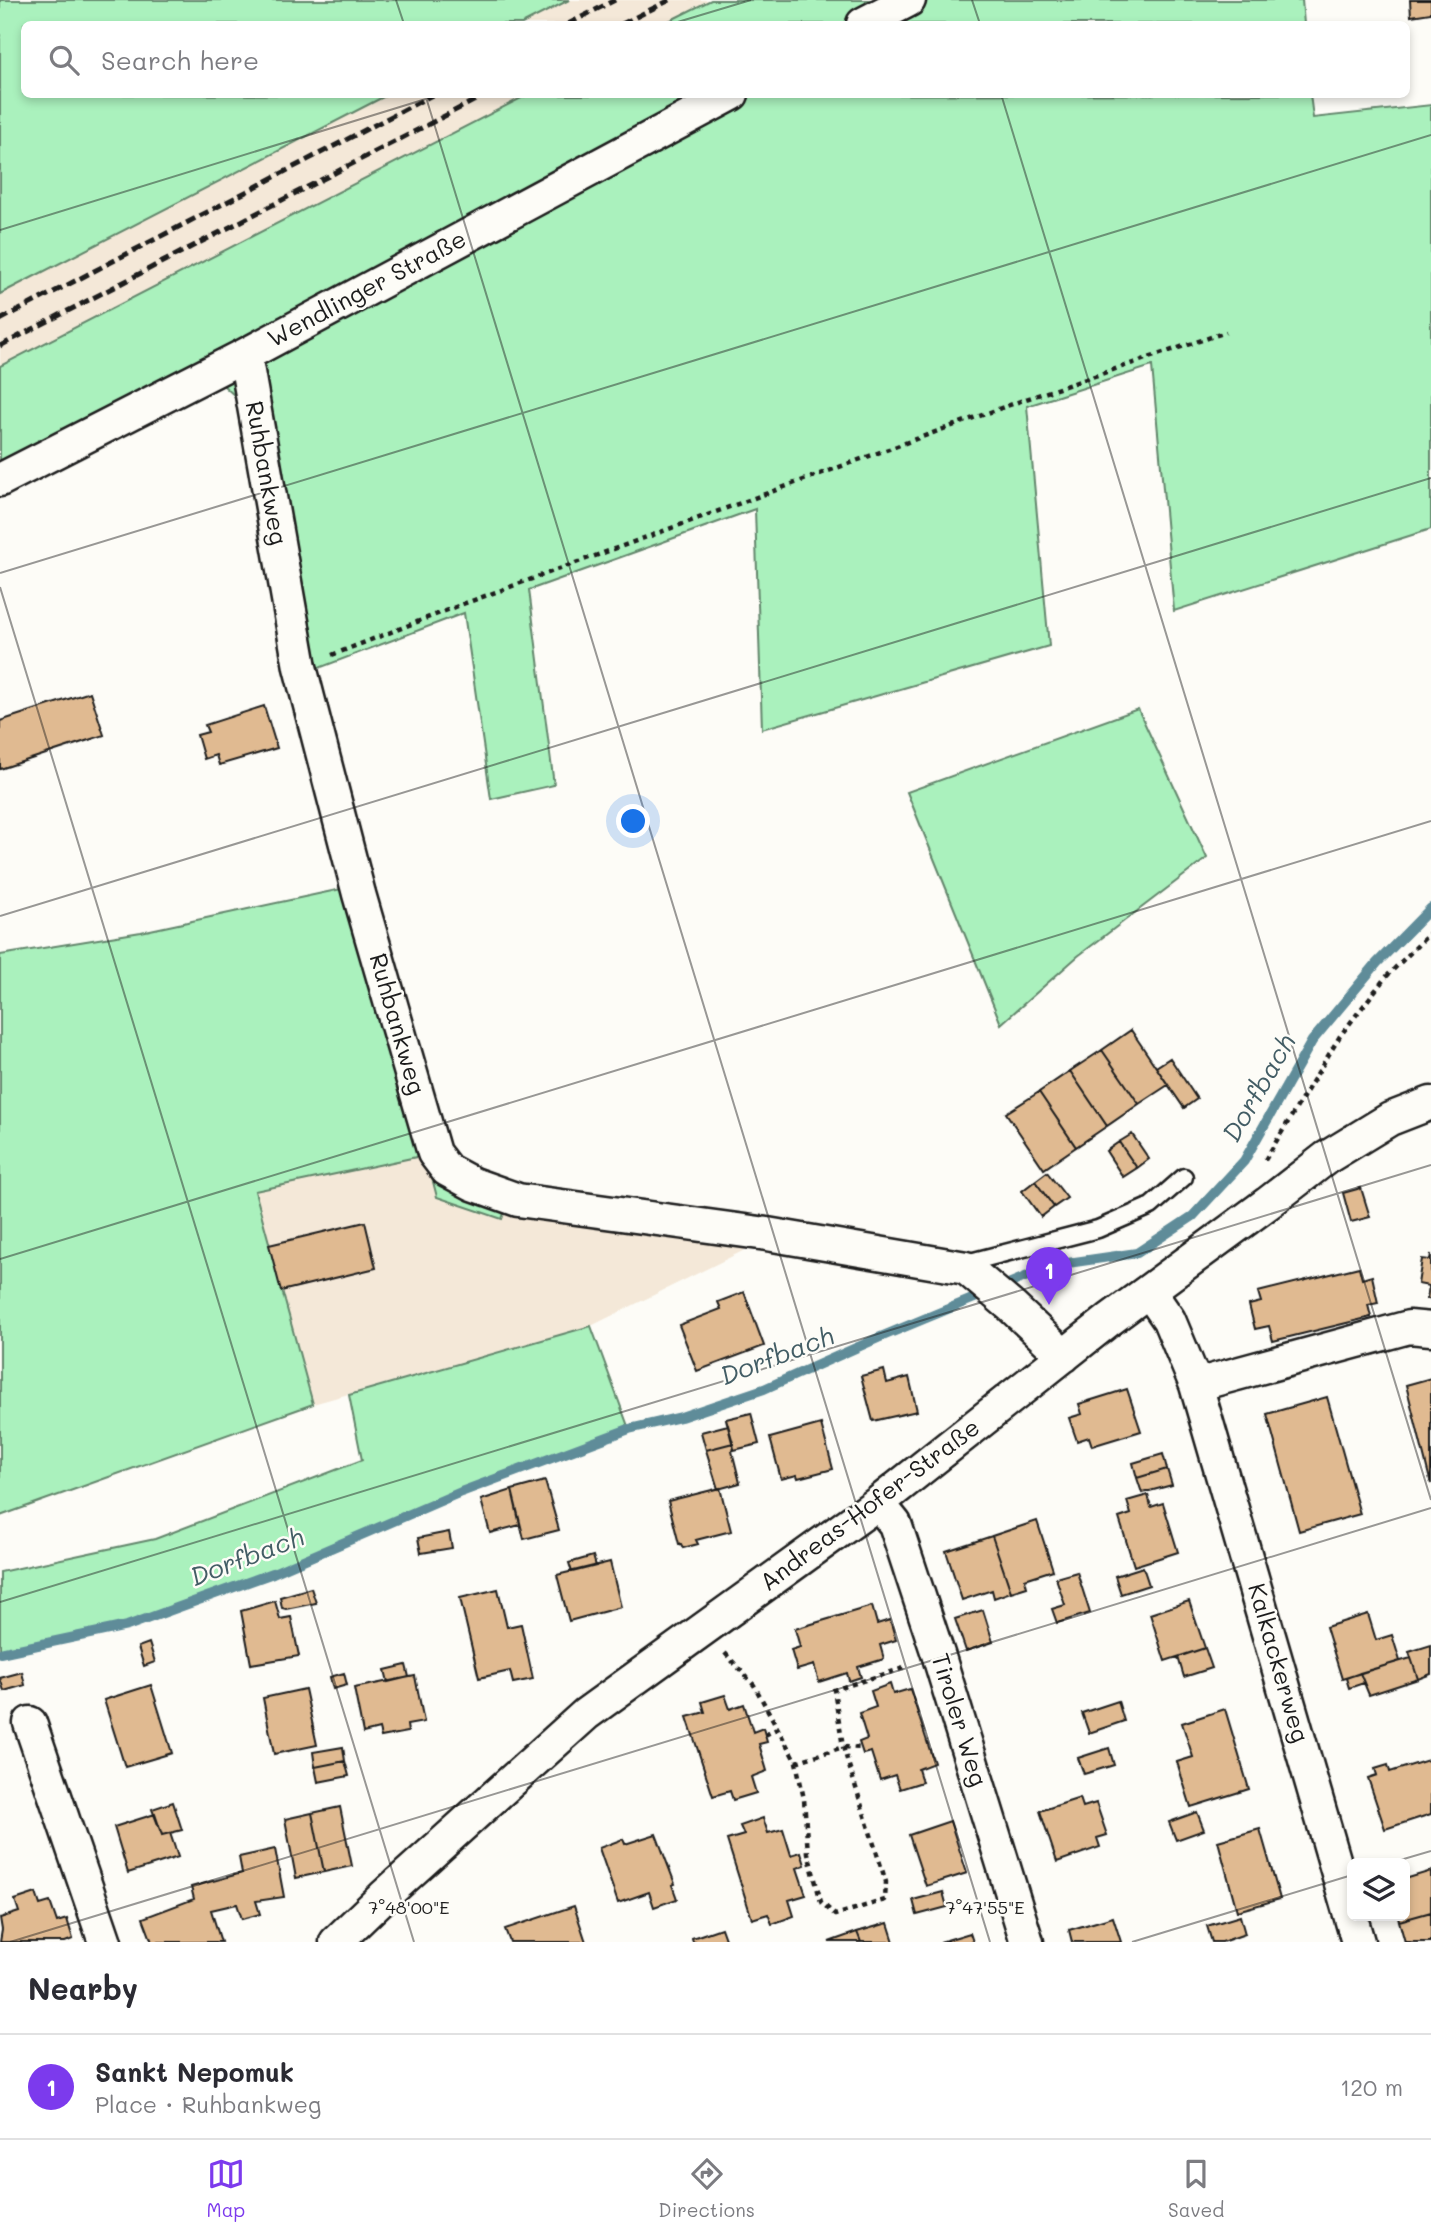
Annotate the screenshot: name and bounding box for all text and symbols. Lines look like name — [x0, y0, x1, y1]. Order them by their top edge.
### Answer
search box — [21, 21, 1410, 98]
icon: search — [45, 41, 83, 79]
text: Search here — [101, 43, 259, 77]
street label: Wendlinger Straße — [262, 222, 471, 353]
street label: Ruhbankweg — [240, 398, 295, 547]
your location — [616, 804, 650, 838]
street label: Ruhbankweg — [363, 949, 433, 1098]
water label: Dorfbach — [1214, 1027, 1303, 1148]
pin: 1 — [1026, 1247, 1072, 1305]
water label: Dorfbach — [715, 1318, 838, 1392]
street label: Andreas-Hofer-Straße — [753, 1411, 985, 1597]
water label: Dorfbach — [185, 1519, 308, 1593]
street label: Kalkackerweg — [1242, 1579, 1317, 1746]
street label: Tiroler Weg — [926, 1649, 995, 1790]
map controls — [1347, 1858, 1410, 1921]
button: layers — [1347, 1858, 1410, 1921]
text: 7°48'00"E — [368, 1895, 450, 1919]
text: 7°47'55"E — [945, 1895, 1025, 1919]
text: Nearby — [28, 1968, 138, 2008]
text: Sankt Nepomuk — [95, 2055, 294, 2089]
text: 1 — [46, 2072, 56, 2102]
text: 120 m — [1340, 2072, 1403, 2102]
text: Place · Ruhbankweg — [95, 2089, 321, 2119]
tab: Map — [207, 2155, 245, 2222]
tab: Directions — [658, 2155, 755, 2222]
tab: Saved — [1168, 2155, 1224, 2222]

